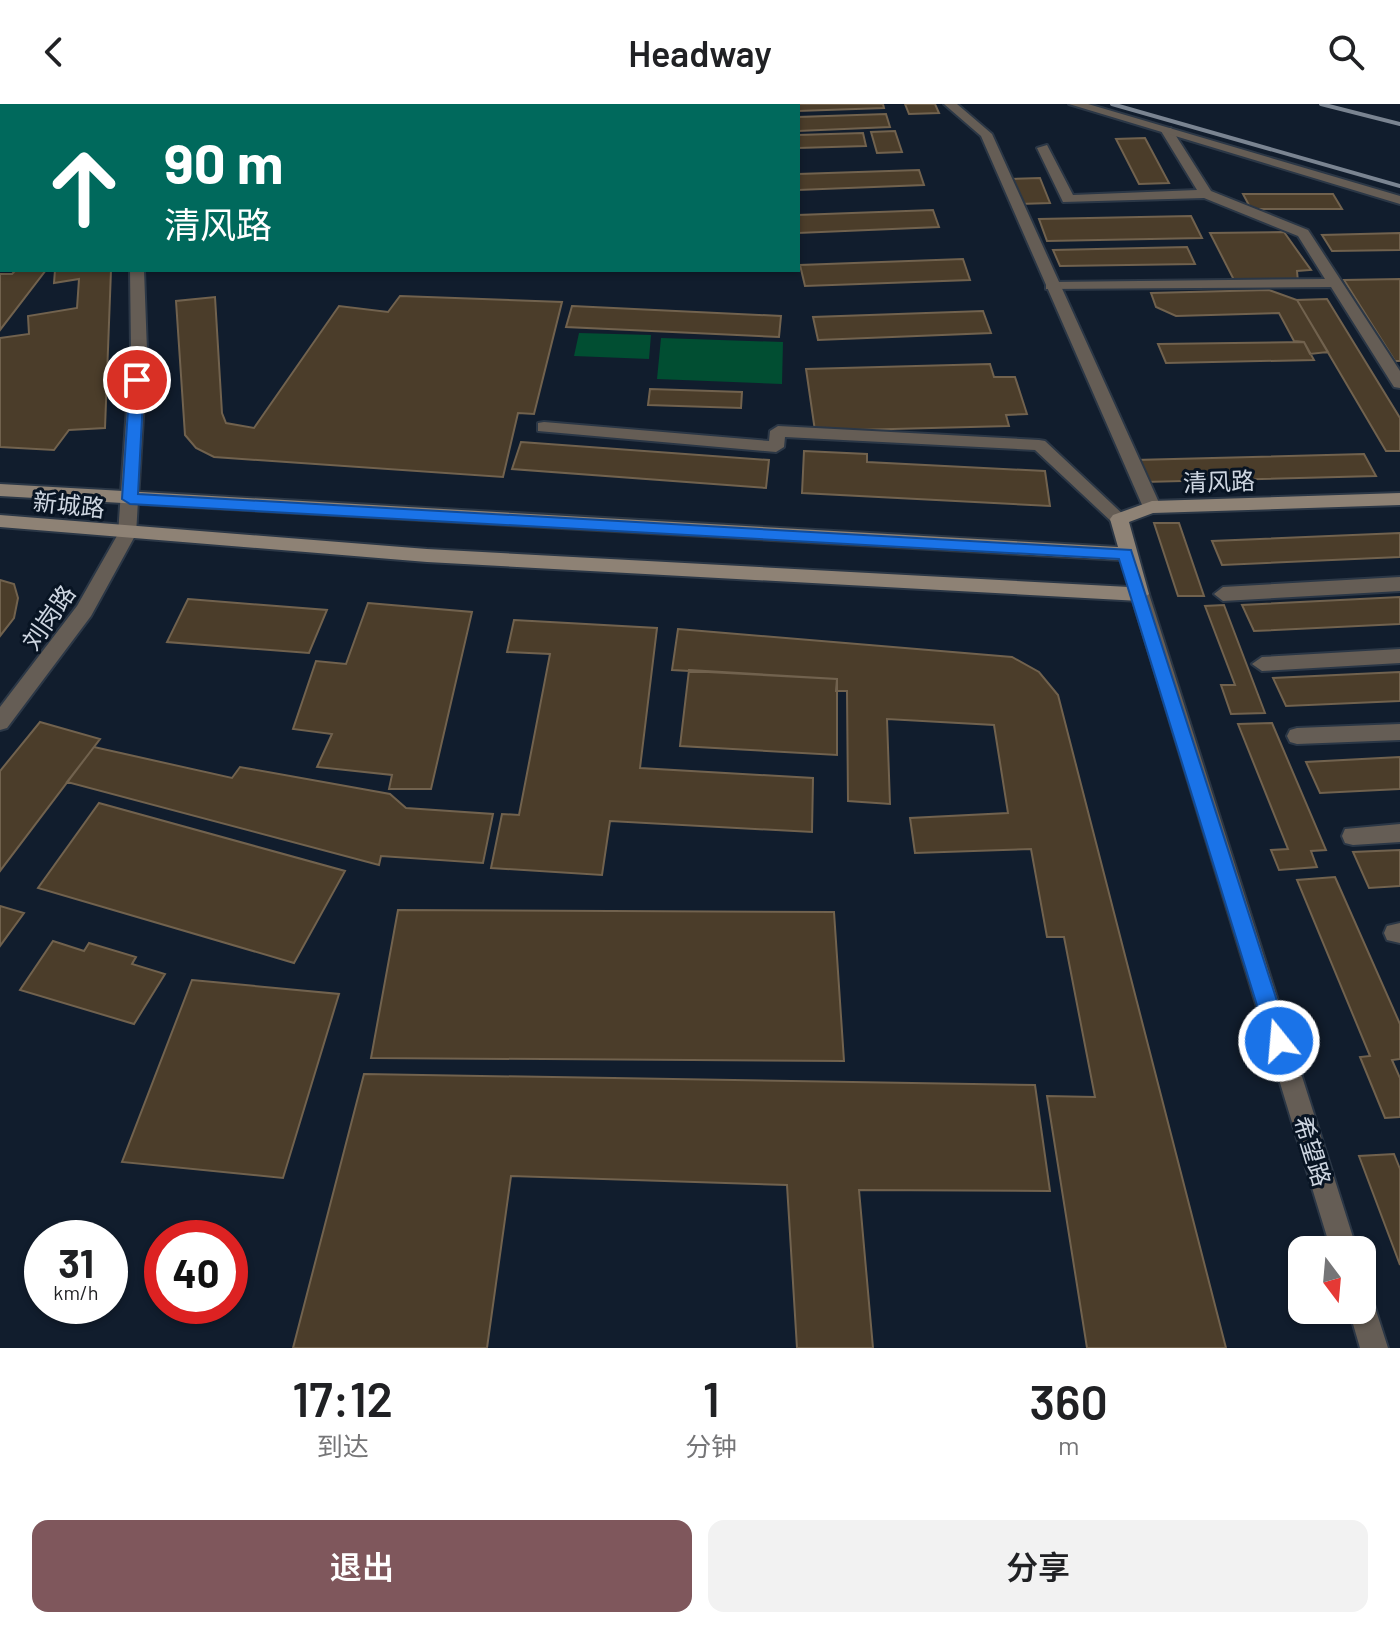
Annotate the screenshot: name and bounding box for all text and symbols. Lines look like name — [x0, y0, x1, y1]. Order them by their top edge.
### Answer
icon: back — [32, 30, 76, 74]
icon: search — [1324, 30, 1368, 74]
text: Headway — [628, 31, 772, 74]
text: 90 m — [164, 128, 284, 195]
icon: ahead — [32, 136, 136, 240]
text: 清风路 — [164, 202, 272, 245]
pin — [103, 346, 171, 414]
icon: arrive — [115, 358, 159, 402]
street label: 清风路 — [1183, 465, 1255, 497]
street label: 新城路 — [32, 486, 106, 522]
street label: 刘岗路 — [15, 579, 81, 655]
position arrow — [1237, 999, 1321, 1083]
street label: 希望路 — [1289, 1112, 1337, 1190]
speed limit sign: 40 — [144, 1220, 248, 1324]
north arrow — [1288, 1236, 1376, 1324]
map controls — [1288, 1236, 1376, 1324]
text: 31 — [58, 1238, 94, 1286]
text: km/h — [53, 1280, 99, 1304]
text: 17:12 — [292, 1369, 393, 1427]
text: 1 — [703, 1369, 720, 1427]
text: 360 — [1030, 1372, 1108, 1430]
text: m — [1058, 1429, 1079, 1460]
text: 到达 — [317, 1430, 369, 1461]
text: 分钟 — [685, 1430, 737, 1461]
button: 退出 — [32, 1520, 692, 1612]
button: 分享 — [708, 1520, 1368, 1612]

